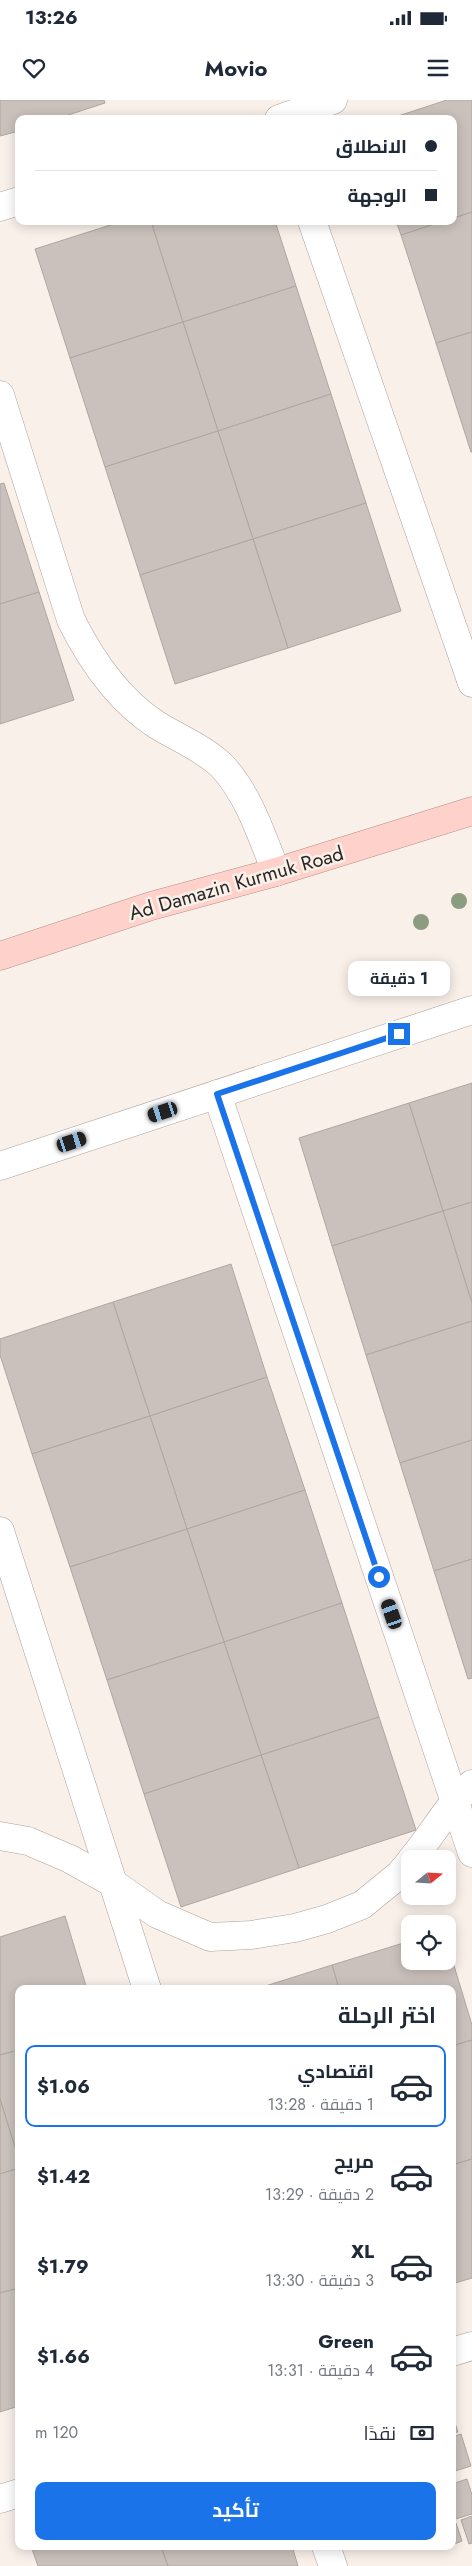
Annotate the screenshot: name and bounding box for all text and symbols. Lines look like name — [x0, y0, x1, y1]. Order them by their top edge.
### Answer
text: 13:26 — [25, 4, 78, 31]
text: Movio — [205, 52, 267, 84]
icon: heart — [20, 54, 48, 82]
icon: menu — [424, 54, 452, 82]
text: الانطلاق — [336, 133, 407, 160]
text: الوجهة — [347, 182, 407, 209]
street label: Ad Damazin Kurmuk Road — [125, 839, 347, 928]
callout: 1 دقيقة — [348, 962, 450, 996]
text: 1 دقيقة — [370, 967, 428, 990]
route end — [388, 1023, 410, 1045]
car — [146, 1100, 179, 1124]
car — [55, 1130, 88, 1154]
route start — [368, 1566, 390, 1588]
car — [380, 1597, 403, 1631]
north arrow — [401, 1850, 456, 1905]
map controls — [401, 1850, 456, 1970]
button: locate — [401, 1915, 456, 1970]
text: اختر الرحلة — [338, 1999, 436, 2031]
text: اقتصادي — [298, 2058, 374, 2085]
icon: car — [389, 2064, 434, 2109]
text: $1.06 — [37, 2073, 90, 2100]
text: 1 دقيقة · 13:28 — [267, 2093, 374, 2116]
text: مريح — [334, 2148, 374, 2175]
icon: car — [389, 2154, 434, 2199]
text: $1.42 — [37, 2163, 90, 2190]
text: 2 دقيقة · 13:29 — [265, 2183, 374, 2206]
text: XL — [351, 2238, 374, 2265]
icon: car — [389, 2244, 434, 2289]
text: $1.79 — [37, 2253, 89, 2280]
text: 3 دقيقة · 13:30 — [265, 2269, 374, 2292]
text: Green — [318, 2328, 374, 2355]
icon: car — [389, 2334, 434, 2379]
text: $1.66 — [37, 2343, 90, 2370]
text: 4 دقيقة · 13:31 — [267, 2359, 374, 2382]
icon: cash — [408, 2419, 436, 2447]
text: نقدًا — [364, 2420, 396, 2447]
text: 120 m — [35, 2421, 78, 2444]
button: تأكيد — [35, 2482, 436, 2540]

